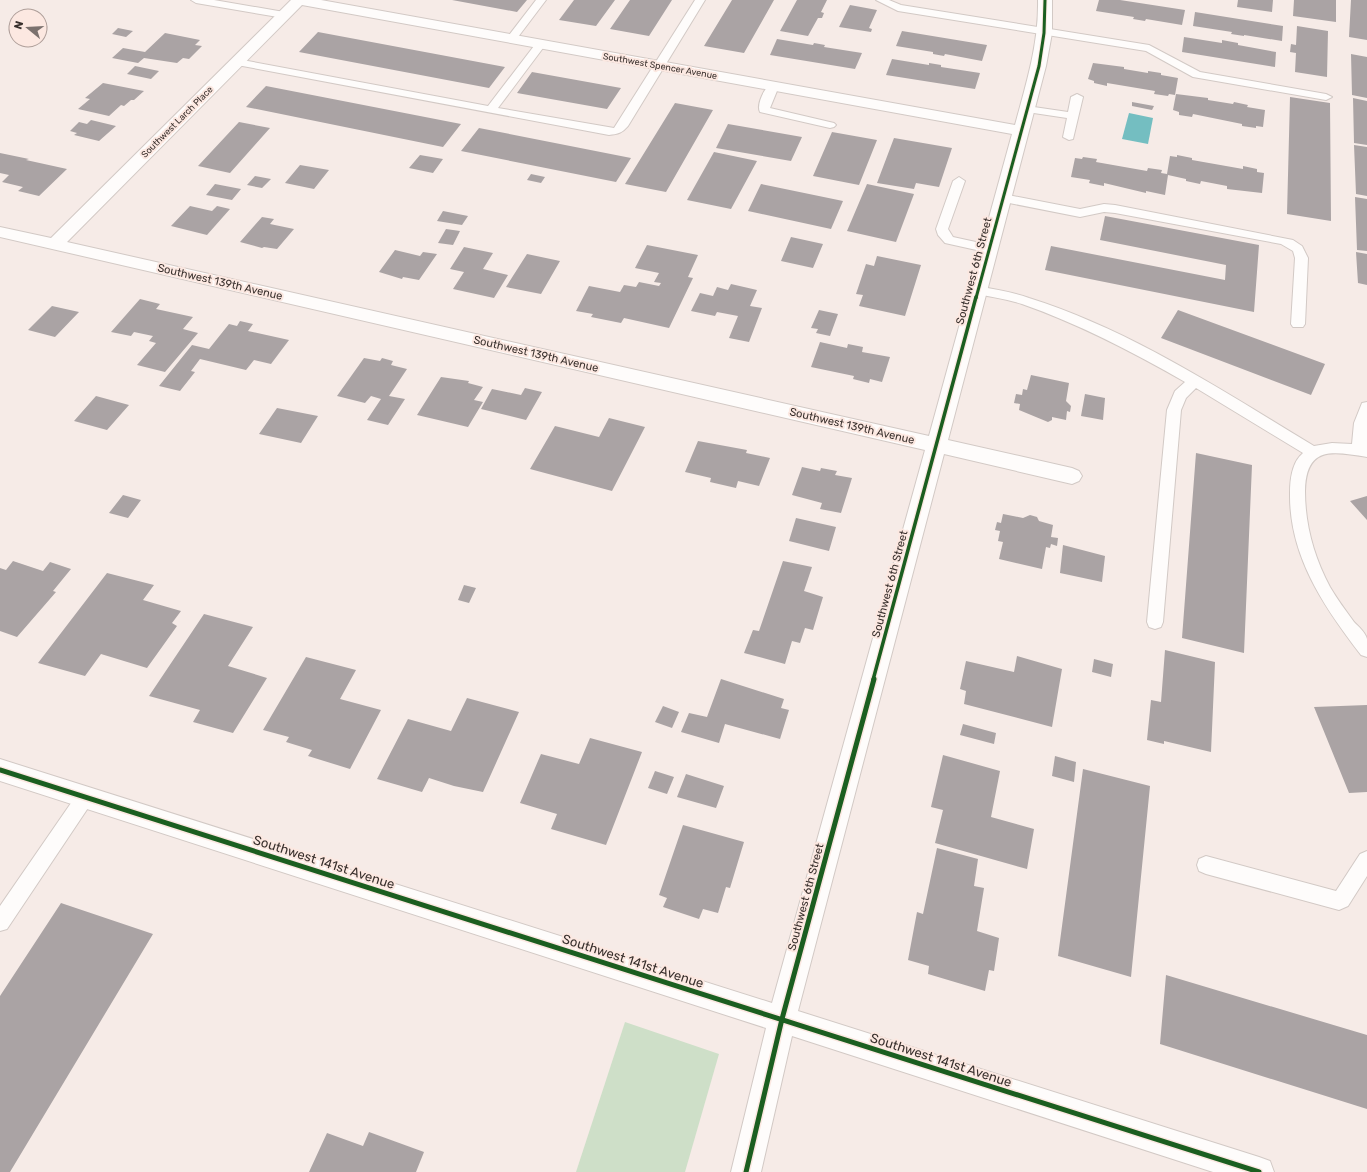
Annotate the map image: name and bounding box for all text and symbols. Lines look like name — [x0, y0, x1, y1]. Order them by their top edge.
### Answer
north arrow — [8, 8, 48, 48]
text: N — [12, 19, 26, 31]
street label: Southwest Spencer Avenue — [602, 51, 718, 81]
street label: Southwest Larch Place — [139, 84, 215, 160]
street label: Southwest 6th Street — [953, 215, 995, 326]
street label: Southwest 139th Avenue — [156, 261, 284, 303]
street label: Southwest 139th Avenue — [472, 333, 600, 375]
street label: Southwest 139th Avenue — [788, 405, 916, 447]
street label: Southwest 6th Street — [869, 528, 911, 639]
street label: Southwest 141st Avenue — [251, 832, 397, 892]
street label: Southwest 6th Street — [785, 841, 827, 952]
street label: Southwest 141st Avenue — [560, 931, 706, 991]
street label: Southwest 141st Avenue — [868, 1030, 1014, 1090]

